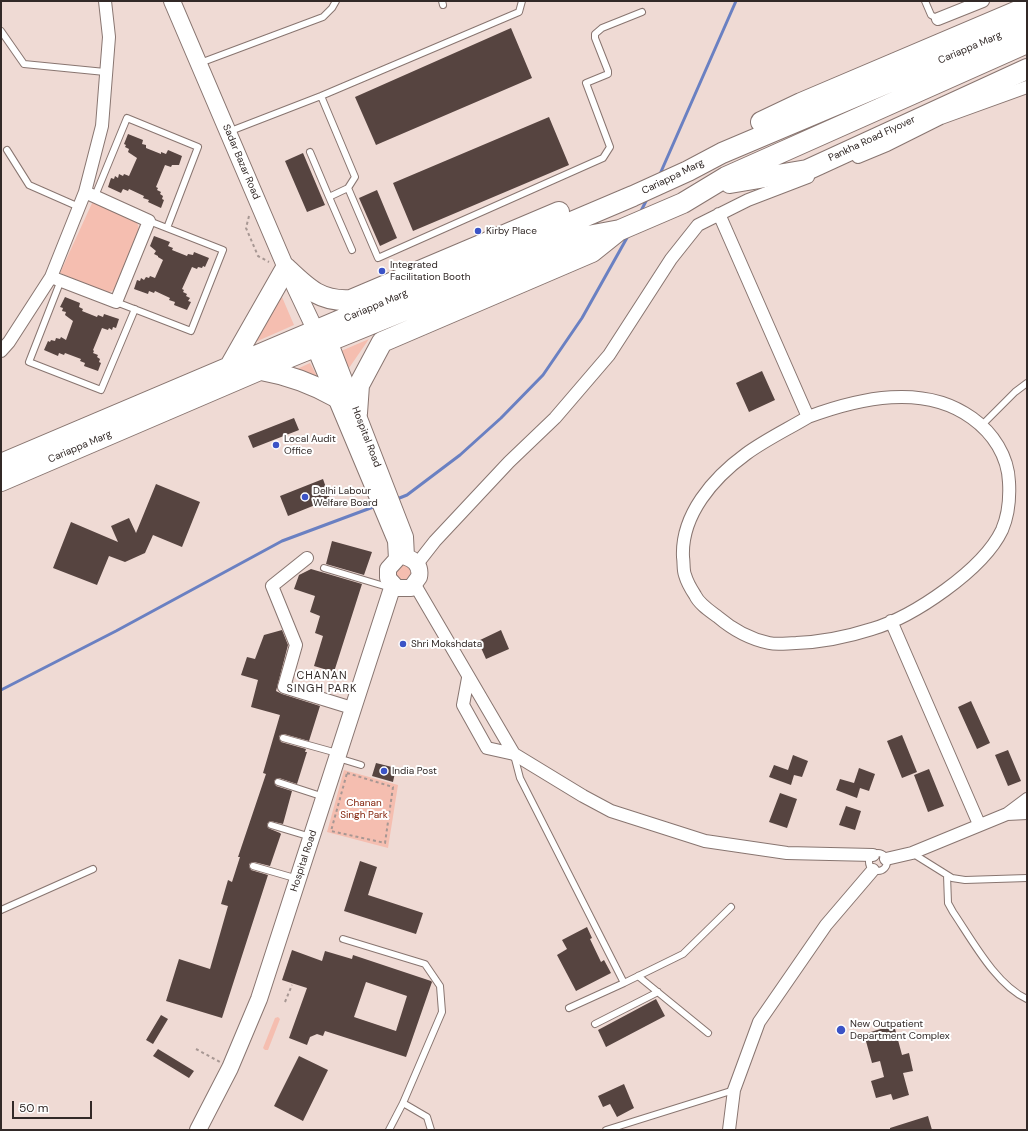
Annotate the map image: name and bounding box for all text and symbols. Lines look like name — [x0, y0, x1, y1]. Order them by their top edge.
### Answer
street label: Cariappa Marg — [936, 29, 1004, 67]
street label: Pankha Road Flyover — [827, 114, 917, 164]
street label: Sadar Bazar Road — [220, 123, 262, 201]
street label: Cariappa Marg — [640, 157, 706, 197]
place label: Kirby Place — [486, 225, 537, 237]
marker: Kirby Place — [473, 226, 483, 236]
place label: Integrated Facilitation Booth — [390, 259, 470, 282]
marker: Integrated Facilitation Booth — [377, 266, 387, 276]
street label: Cariappa Marg — [342, 287, 410, 325]
street label: Hospital Road — [349, 405, 383, 469]
street label: Cariappa Marg — [46, 428, 114, 466]
place label: Local Audit Office — [284, 433, 336, 456]
marker: Local Audit Office — [271, 440, 281, 450]
place label: Delhi Labour Welfare Board — [313, 485, 378, 508]
marker: Delhi Labour Welfare Board — [300, 492, 310, 502]
place label: Shri Mokshdata — [411, 638, 482, 650]
marker: Shri Mokshdata — [398, 639, 408, 649]
district label: CHANAN SINGH PARK — [287, 669, 357, 695]
place label: India Post — [392, 765, 437, 777]
marker: India Post — [379, 766, 389, 776]
park label: Chanan Singh Park — [340, 797, 388, 820]
street label: Hospital Road — [288, 829, 320, 893]
place label: New Outpatient Department Complex — [850, 1018, 950, 1042]
marker: New Outpatient Department Complex — [835, 1024, 847, 1036]
scale bar — [14, 1093, 94, 1119]
text: 50 m — [19, 1100, 48, 1116]

